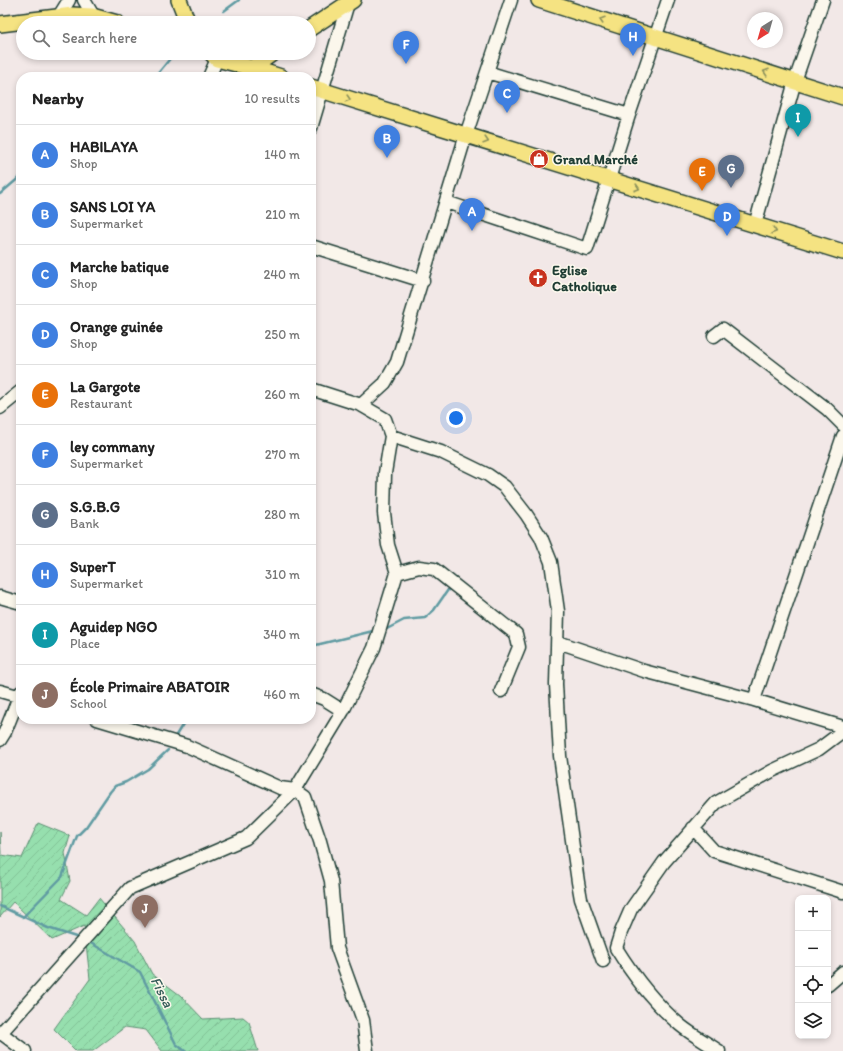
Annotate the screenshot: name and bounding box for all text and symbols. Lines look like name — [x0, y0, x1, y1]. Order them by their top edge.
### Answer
north arrow — [747, 12, 783, 48]
search box — [16, 16, 316, 60]
one-way arrow — [599, 16, 606, 25]
pin: H — [620, 23, 646, 56]
icon: search — [30, 27, 52, 49]
text: Search here — [62, 29, 137, 47]
pin: F — [393, 31, 419, 64]
one-way arrow — [762, 68, 769, 77]
pin: C — [494, 80, 520, 113]
text: Nearby — [32, 88, 84, 108]
text: 10 results — [244, 91, 300, 106]
one-way arrow — [345, 94, 352, 102]
pin: I — [785, 104, 811, 137]
pin: B — [374, 125, 400, 158]
one-way arrow — [482, 137, 489, 145]
text: HABILAYA — [70, 138, 138, 156]
text: A — [41, 147, 49, 162]
text: 140 m — [264, 147, 300, 162]
shop icon: Grand Marché — [528, 148, 550, 170]
place label: Grand Marché — [553, 151, 638, 168]
pin: G — [718, 155, 744, 188]
text: Shop — [70, 156, 97, 171]
pin: E — [689, 158, 715, 191]
one-way arrow — [633, 183, 640, 192]
text: SANS LOI YA — [70, 198, 155, 216]
pin: A — [459, 198, 485, 231]
pin: D — [714, 203, 740, 236]
text: B — [41, 207, 49, 222]
text: 210 m — [265, 207, 300, 222]
text: Supermarket — [70, 216, 143, 231]
one-way arrow — [771, 226, 778, 234]
text: Marche batique — [70, 258, 169, 276]
place label: Eglise Catholique — [552, 262, 617, 295]
text: C — [41, 267, 49, 282]
text: 240 m — [263, 267, 300, 282]
church icon: Eglise Catholique — [527, 267, 549, 289]
text: Shop — [70, 276, 97, 291]
text: Orange guinée — [70, 318, 163, 336]
text: D — [41, 327, 49, 342]
text: 250 m — [264, 327, 300, 342]
text: Shop — [70, 336, 97, 351]
text: La Gargote — [70, 378, 141, 396]
text: E — [41, 387, 49, 402]
text: 260 m — [264, 387, 300, 402]
text: Restaurant — [70, 396, 132, 411]
your location — [446, 408, 466, 428]
text: ley commany — [70, 438, 154, 456]
text: F — [42, 447, 48, 462]
text: 270 m — [265, 447, 300, 462]
text: Supermarket — [70, 456, 143, 471]
text: S.G.B.G — [70, 498, 120, 516]
text: G — [41, 507, 49, 522]
text: 280 m — [264, 507, 300, 522]
text: Bank — [70, 516, 99, 531]
text: SuperT — [70, 558, 116, 576]
text: H — [41, 567, 50, 582]
text: 310 m — [265, 567, 300, 582]
text: Supermarket — [70, 576, 143, 591]
text: Aguidep NGO — [70, 618, 157, 636]
text: I — [43, 627, 47, 642]
text: 340 m — [263, 627, 300, 642]
text: Place — [70, 636, 100, 651]
text: École Primaire ABATOIR — [70, 678, 230, 696]
text: J — [42, 687, 48, 702]
text: 460 m — [263, 687, 300, 702]
text: School — [70, 696, 107, 711]
pin: J — [132, 895, 158, 928]
map controls — [795, 895, 831, 1039]
button: + — [795, 895, 831, 931]
button: − — [795, 931, 831, 967]
button: locate — [795, 967, 831, 1003]
water label: Fissa — [147, 974, 178, 1011]
button: layers — [795, 1003, 831, 1039]

